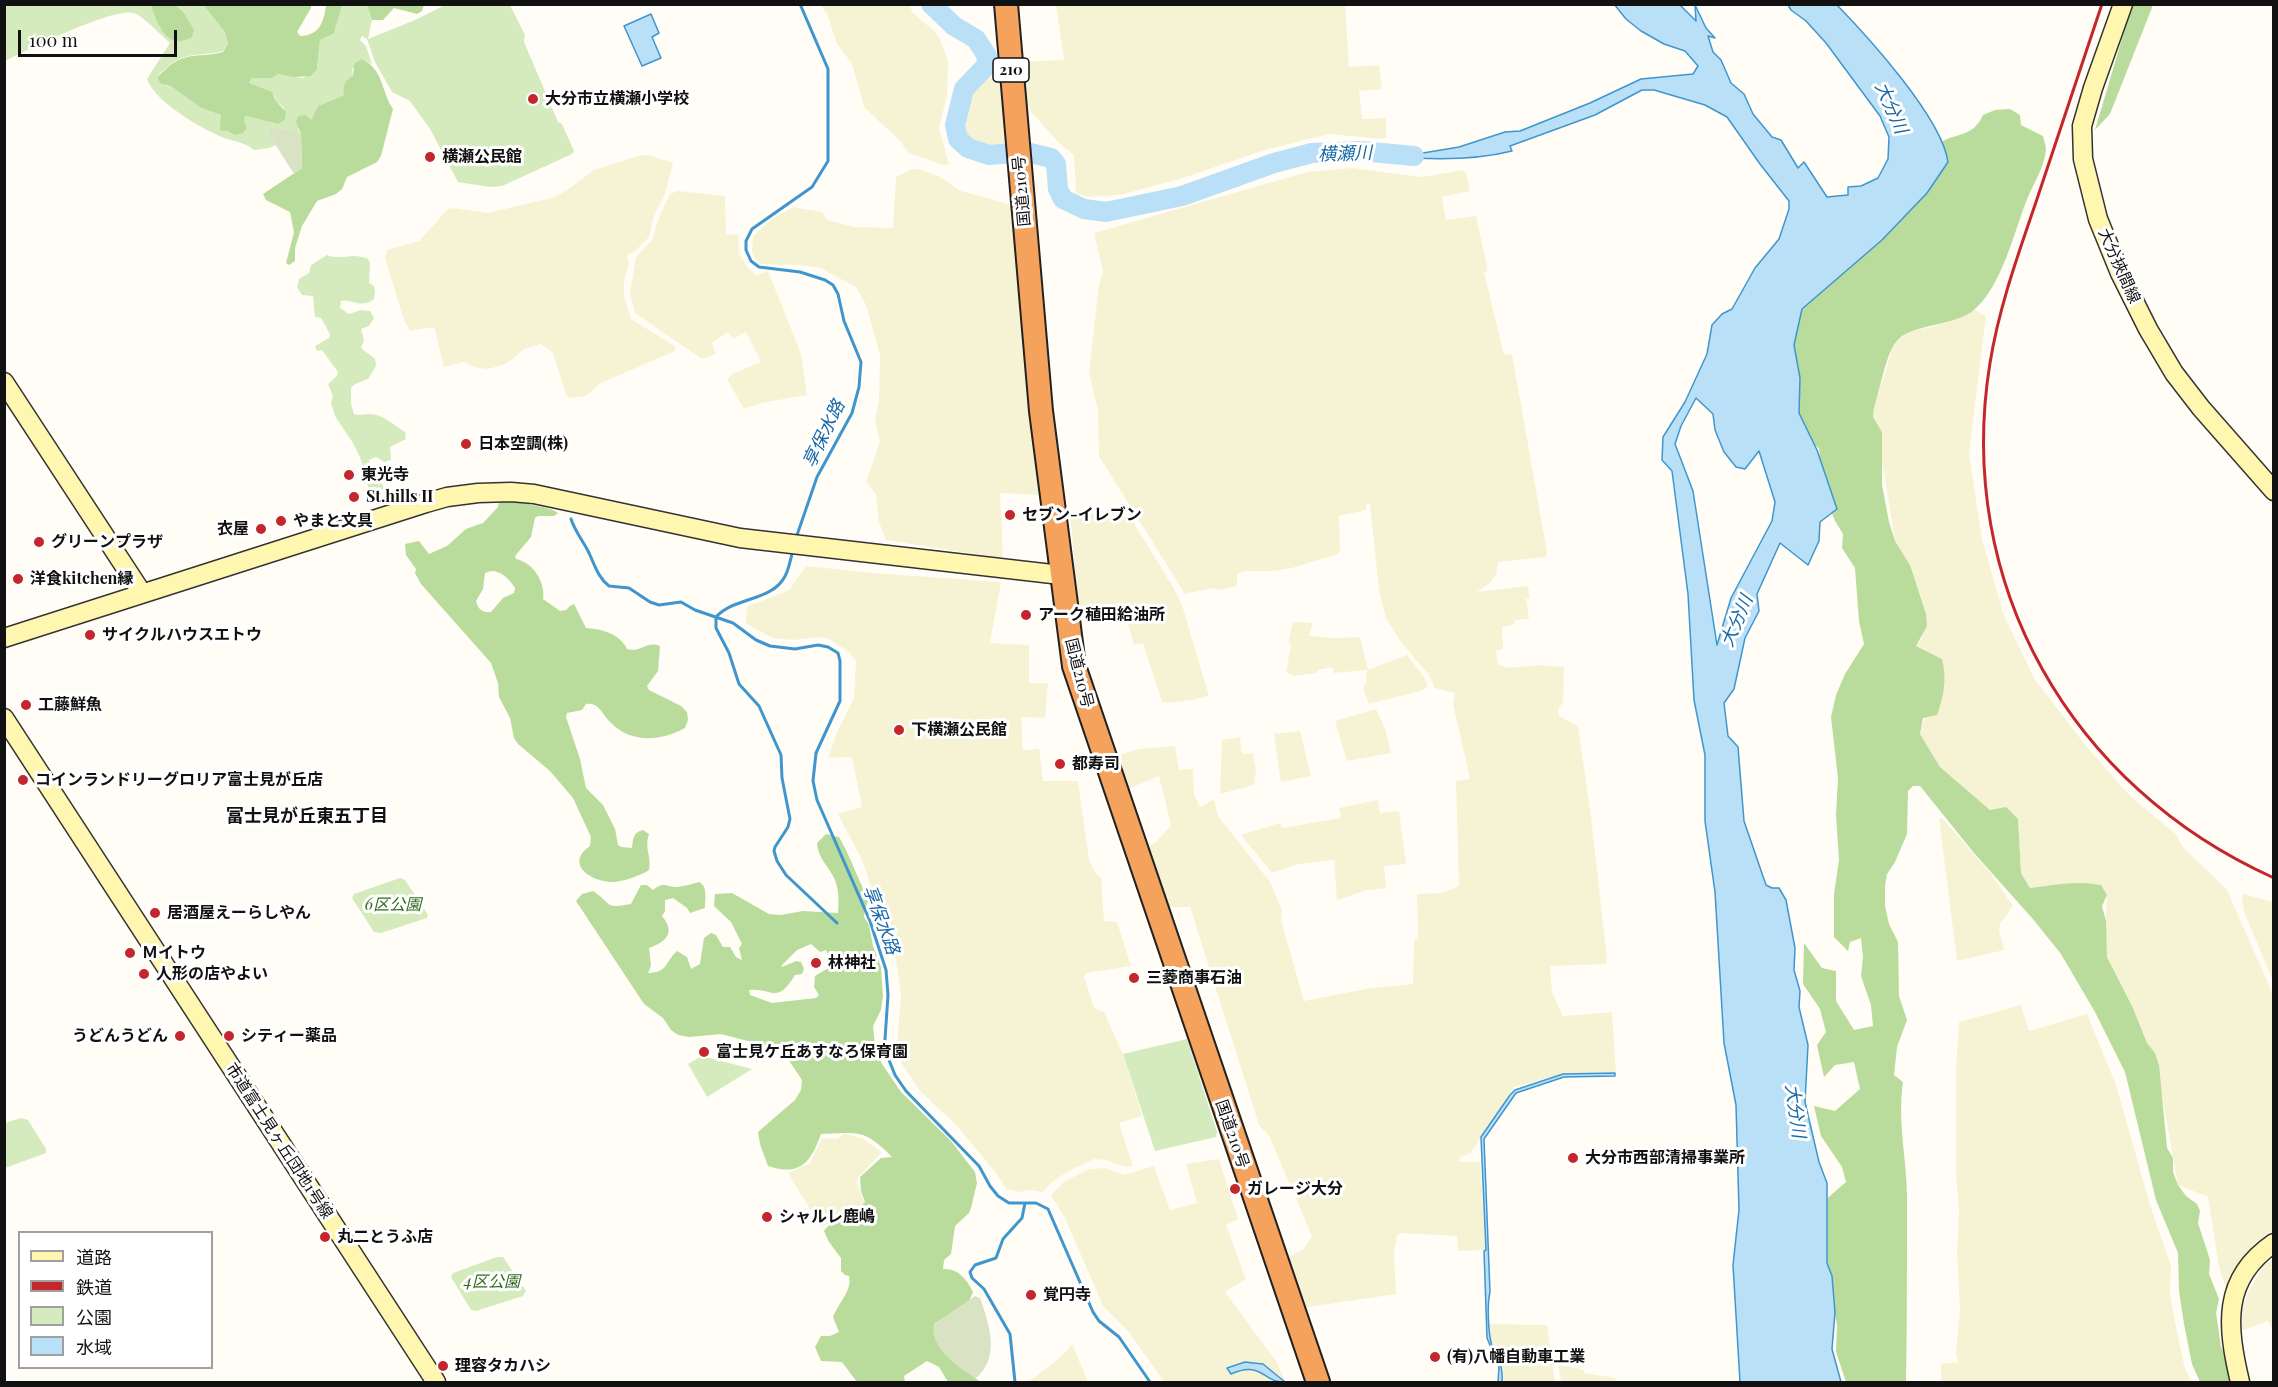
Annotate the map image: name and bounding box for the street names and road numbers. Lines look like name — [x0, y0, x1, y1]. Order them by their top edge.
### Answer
road number: 210 — [993, 58, 1029, 82]
street label: 国道210号 — [1009, 155, 1035, 227]
street label: 大分挾間線 — [2094, 226, 2144, 306]
street label: 国道210号 — [1061, 636, 1097, 710]
street label: 市道富士見ヶ丘団地1号線 — [221, 1059, 337, 1223]
street label: 国道210号 — [1211, 1097, 1253, 1171]

